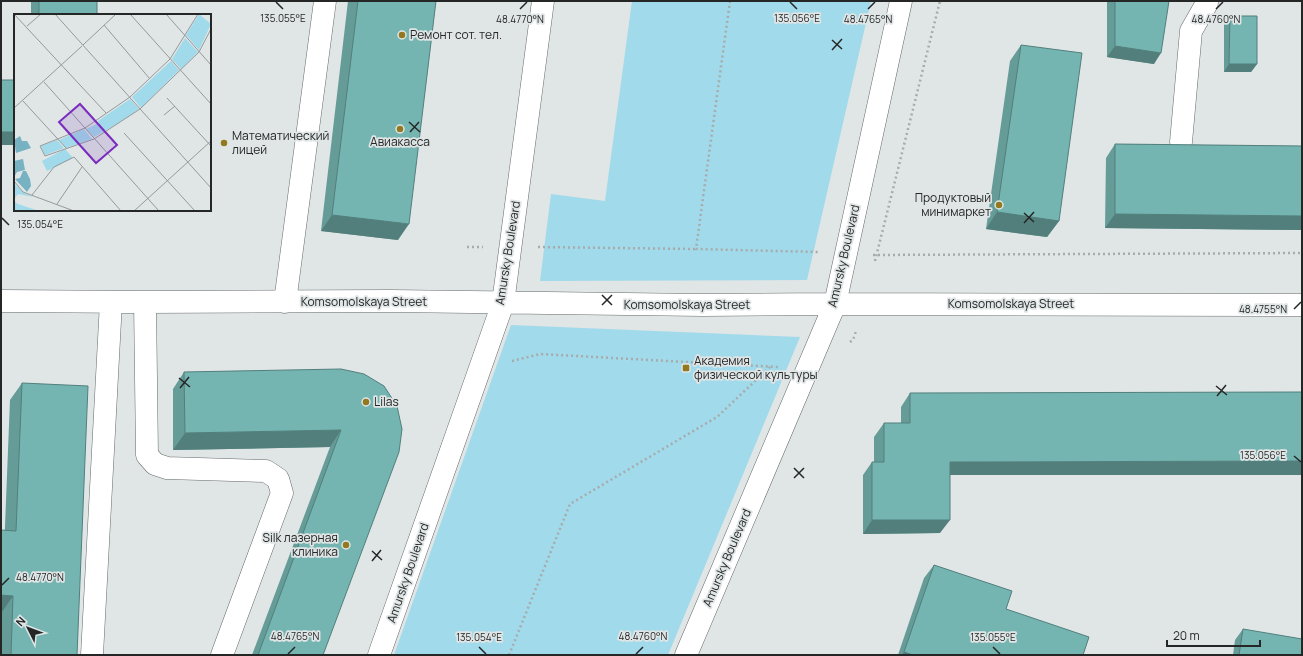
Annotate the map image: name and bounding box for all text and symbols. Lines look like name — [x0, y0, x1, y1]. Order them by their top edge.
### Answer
text: 135.055°E — [260, 11, 306, 25]
text: 135.056°E — [774, 11, 820, 25]
text: 48.4770°N — [496, 12, 544, 26]
text: 48.4765°N — [844, 12, 892, 26]
text: 48.4760°N — [1192, 12, 1241, 26]
inset map — [14, 14, 211, 211]
place label: Ремонт сот. тел. — [410, 26, 502, 43]
marker: Ремонт сот. тел. — [397, 30, 407, 40]
marker: Авиакасса — [395, 124, 405, 134]
place label: Математический лицей — [232, 127, 329, 158]
place label: Авиакасса — [370, 133, 430, 150]
marker: Математический лицей — [219, 138, 229, 148]
place label: Продуктовый минимаркет — [915, 189, 991, 220]
street label: Amursky Boulevard — [491, 200, 524, 306]
marker: Продуктовый минимаркет — [994, 200, 1004, 210]
street label: Amursky Boulevard — [823, 203, 864, 309]
text: 135.054°E — [17, 217, 63, 231]
street label: Komsomolskaya Street — [301, 293, 427, 310]
street label: Komsomolskaya Street — [948, 295, 1074, 312]
street label: Komsomolskaya Street — [624, 296, 750, 313]
text: 48.4755°N — [1239, 302, 1287, 316]
place label: Академия физической культуры — [694, 352, 818, 383]
marker: Академия физической культуры — [681, 363, 691, 373]
place label: Lilas — [374, 393, 399, 410]
marker: Lilas — [361, 397, 371, 407]
text: 135.056°E — [1240, 448, 1286, 462]
street label: Amursky Boulevard — [698, 506, 755, 609]
street label: Amursky Boulevard — [382, 520, 433, 625]
place label: Silk лазерная клиника — [262, 529, 338, 560]
marker: Silk лазерная клиника — [341, 540, 351, 550]
text: 48.4770°N — [16, 570, 64, 584]
north arrow — [8, 608, 48, 648]
text: N — [12, 613, 28, 629]
scale bar — [1167, 622, 1260, 648]
text: 20 m — [1173, 627, 1200, 644]
text: 48.4765°N — [271, 629, 319, 643]
text: 48.4760°N — [619, 629, 668, 643]
text: 135.054°E — [456, 630, 502, 644]
text: 135.055°E — [970, 630, 1016, 644]

